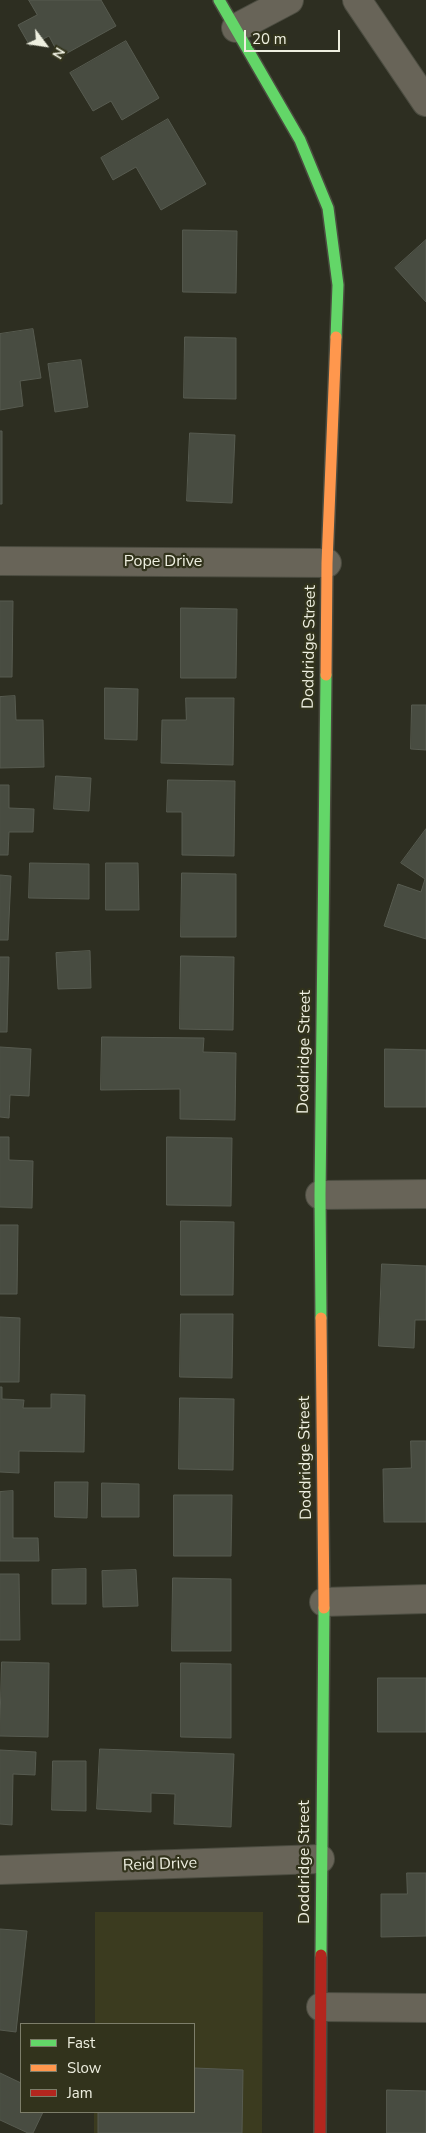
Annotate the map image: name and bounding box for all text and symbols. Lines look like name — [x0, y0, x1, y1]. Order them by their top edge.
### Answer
north arrow — [20, 20, 70, 70]
scale bar — [246, 20, 342, 52]
text: 20 m — [252, 29, 287, 49]
text: N — [47, 44, 69, 62]
street label: Pope Drive — [124, 552, 202, 572]
street label: Doddridge Street — [299, 585, 321, 709]
street label: Doddridge Street — [294, 990, 316, 1114]
street label: Doddridge Street — [295, 1396, 317, 1520]
street label: Doddridge Street — [295, 1800, 315, 1924]
street label: Reid Drive — [123, 1854, 197, 1876]
legend — [20, 2023, 195, 2113]
text: Fast — [67, 2033, 95, 2053]
text: Slow — [67, 2058, 101, 2078]
text: Jam — [67, 2083, 93, 2103]

